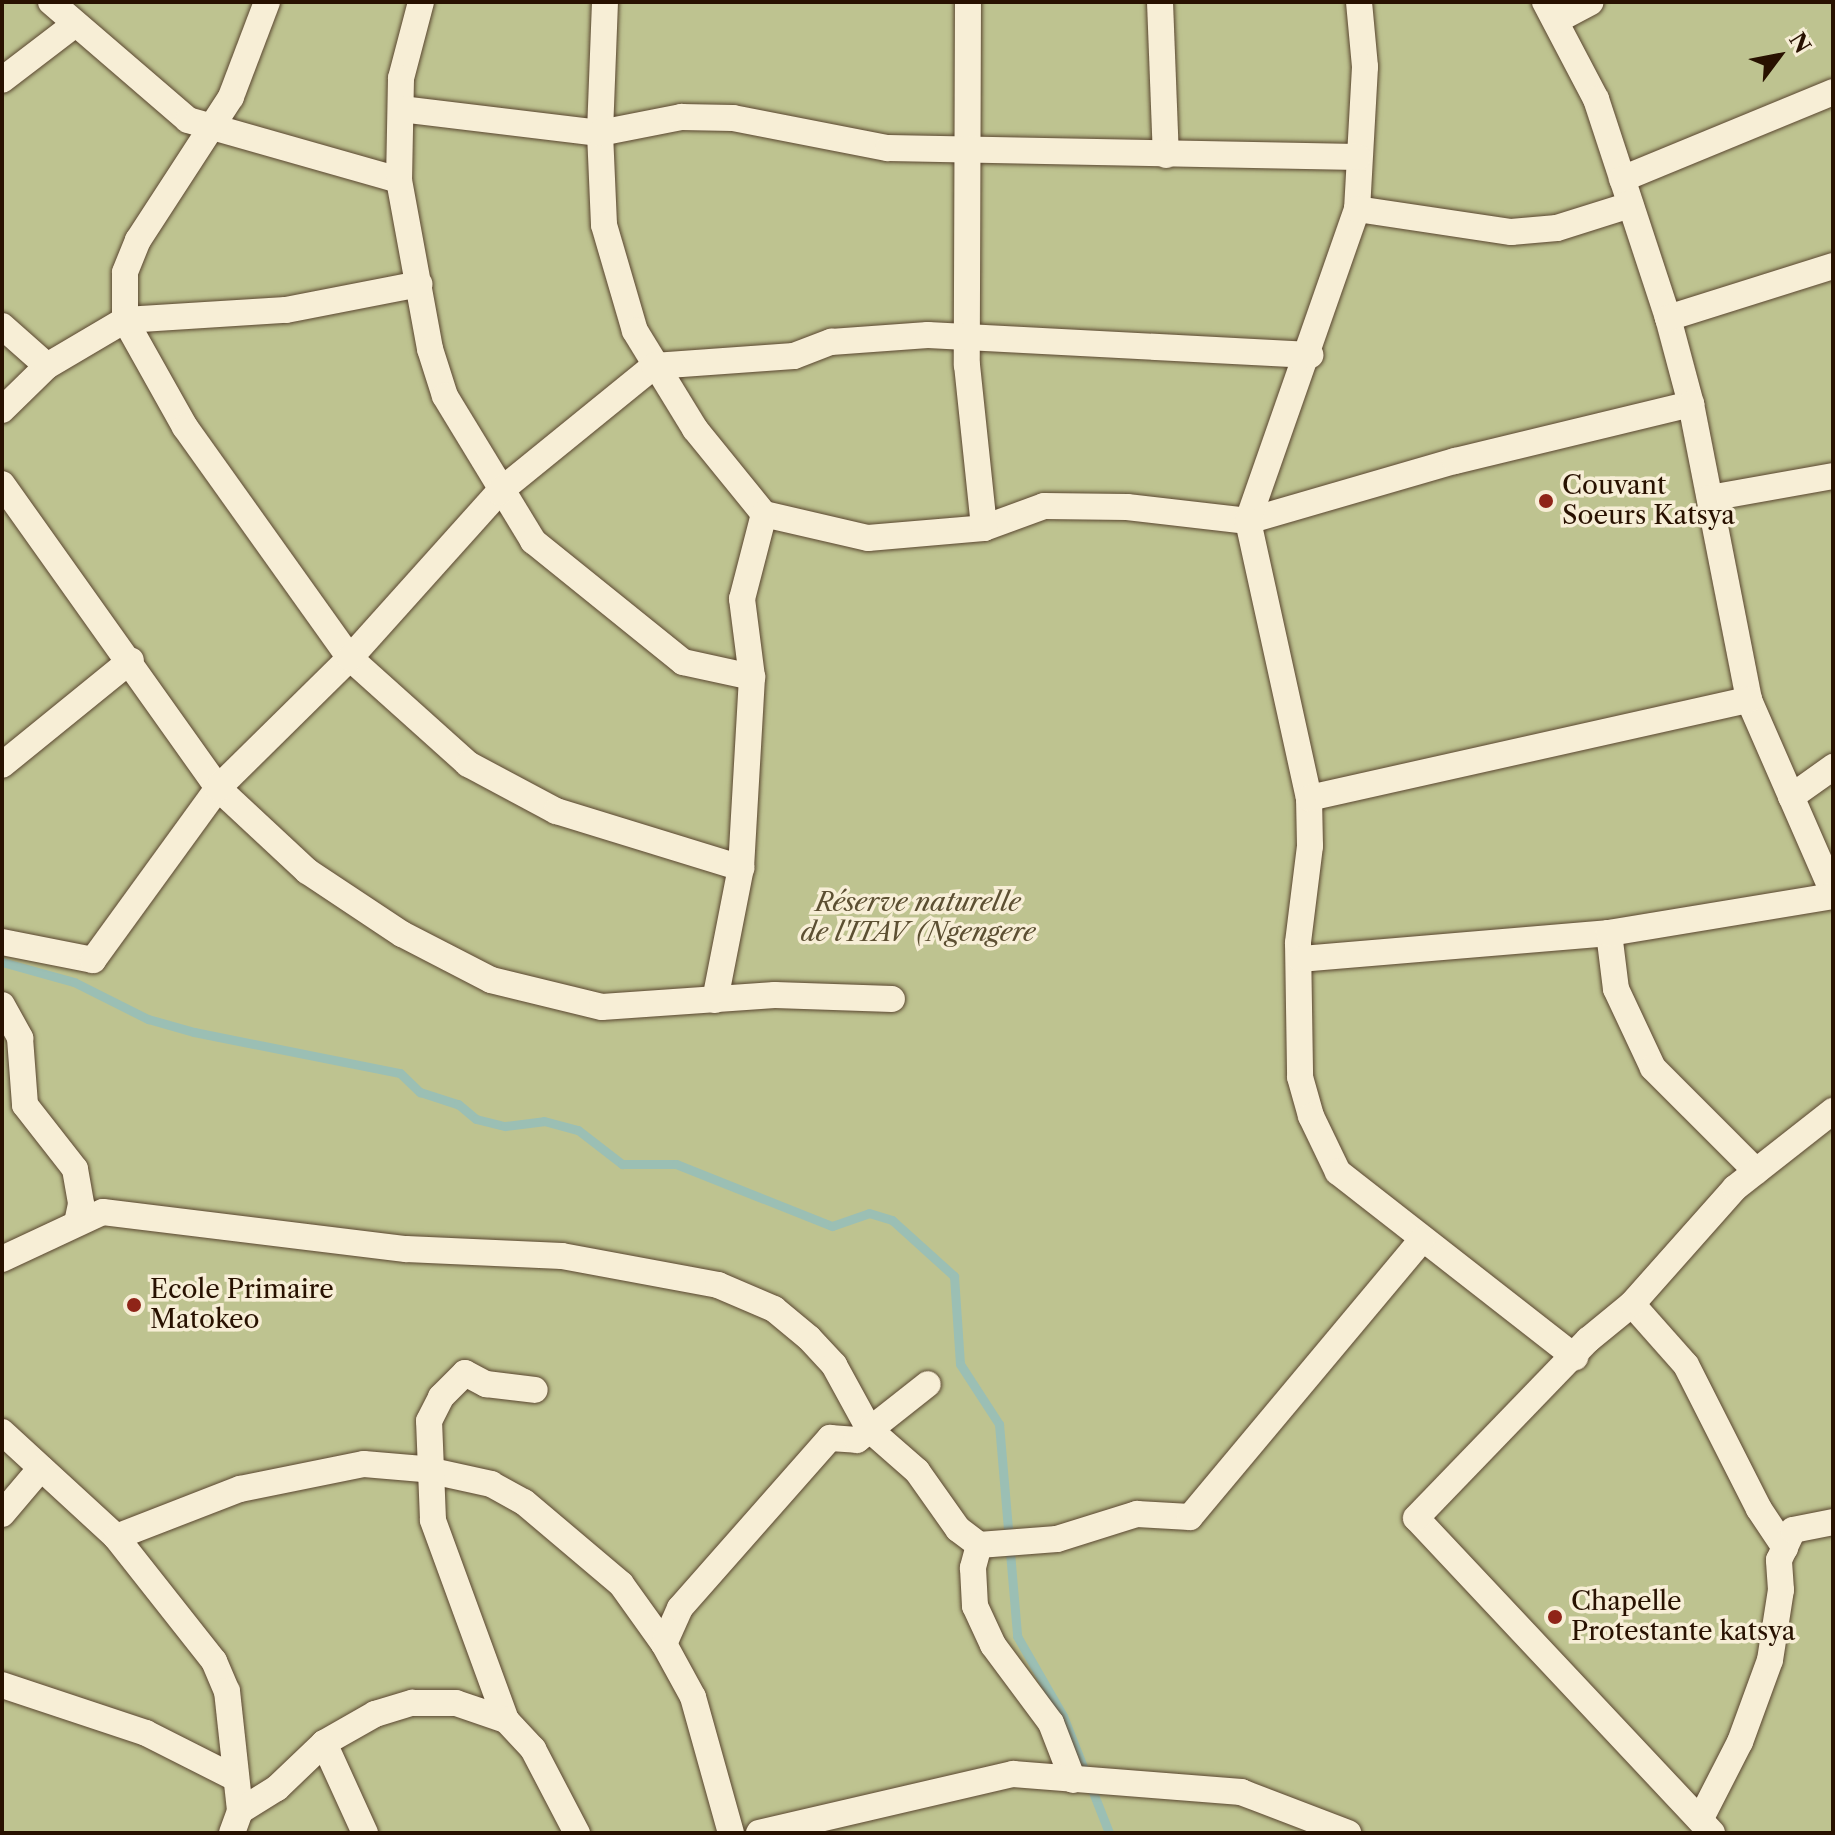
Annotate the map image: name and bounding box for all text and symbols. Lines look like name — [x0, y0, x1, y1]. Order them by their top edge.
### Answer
north arrow — [1739, 16, 1819, 96]
text: N — [1783, 28, 1816, 58]
place label: Couvant Soeurs Katsya — [1562, 470, 1735, 532]
marker: Couvant Soeurs Katsya — [1537, 492, 1555, 510]
park label: Réserve naturelle de l'ITAV (Ngengere — [801, 887, 1035, 948]
place label: Ecole Primaire Matokeo — [150, 1274, 334, 1336]
marker: Ecole Primaire Matokeo — [125, 1296, 143, 1314]
place label: Chapelle Protestante katsya — [1571, 1586, 1796, 1648]
marker: Chapelle Protestante katsya — [1546, 1608, 1564, 1626]

